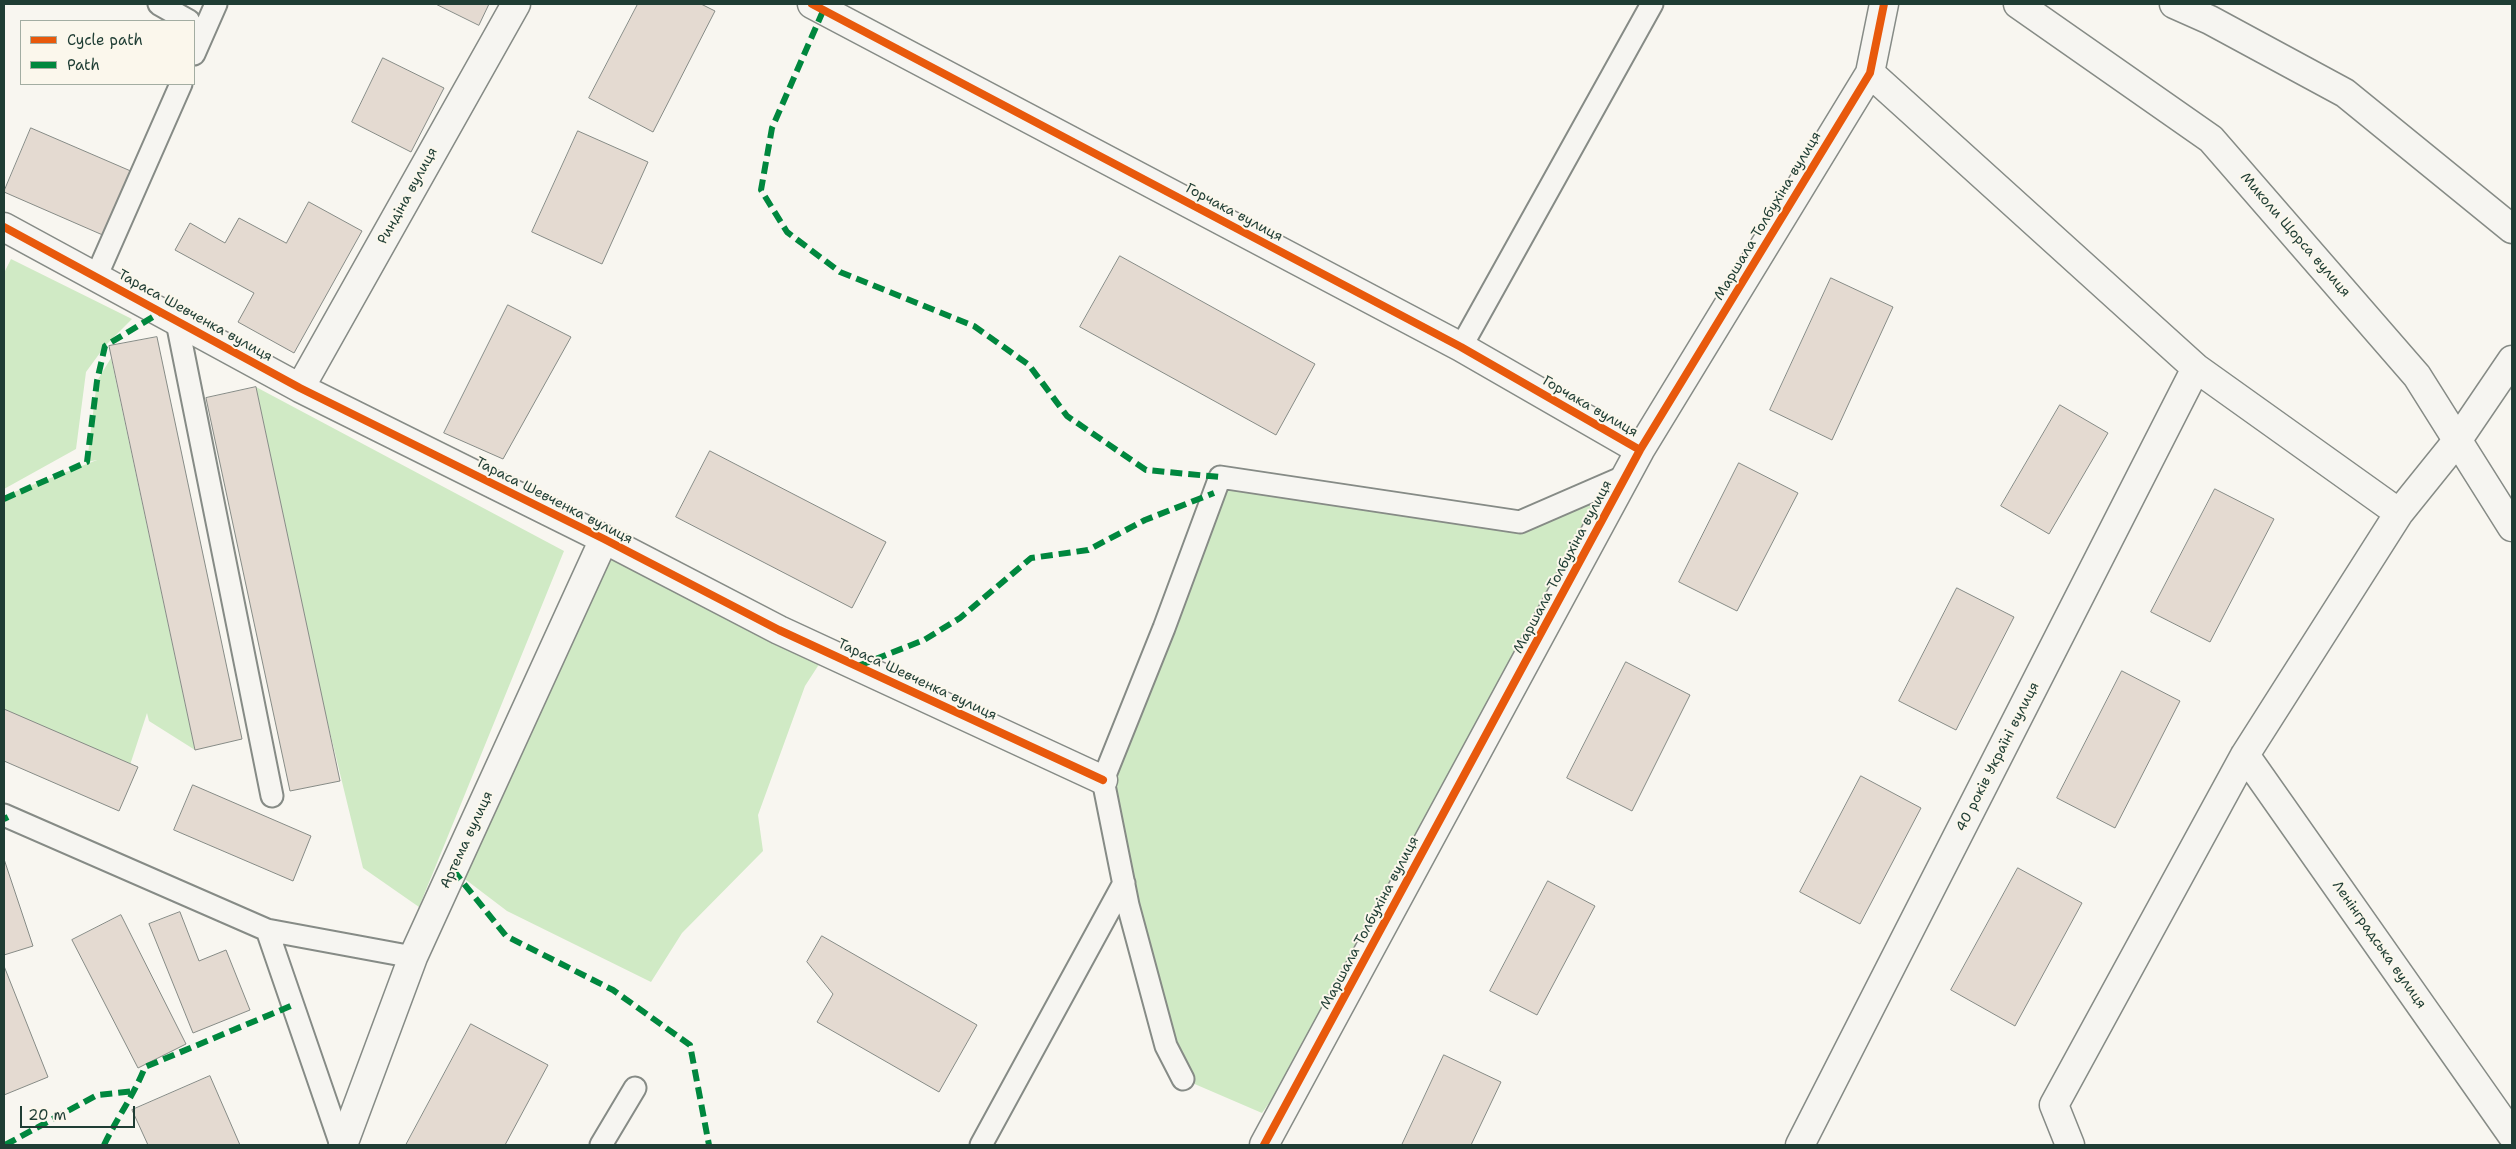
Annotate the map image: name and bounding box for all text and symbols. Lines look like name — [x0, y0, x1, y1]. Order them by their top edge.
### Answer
legend — [20, 20, 195, 85]
text: Cycle path — [67, 30, 143, 50]
text: Path — [67, 55, 100, 75]
street label: Маршала Толбухіна вулиця — [1711, 129, 1825, 303]
street label: Риндіна вулиця — [375, 145, 441, 247]
street label: Миколи Щорса вулиця — [2236, 169, 2354, 301]
street label: Горчака вулиця — [1183, 180, 1285, 246]
street label: Тараса Шевченка вулиця — [115, 266, 275, 366]
street label: Горчака вулиця — [1539, 373, 1641, 441]
street label: Тараса Шевченка вулиця — [473, 454, 635, 548]
street label: Маршала Толбухіна вулиця — [1510, 478, 1616, 656]
street label: Тараса Шевченка вулиця — [835, 636, 999, 724]
street label: 40 років Україні вулиця — [1953, 679, 2043, 835]
street label: Артема вулиця — [437, 789, 497, 891]
street label: Маршала Толбухіна вулиця — [1317, 834, 1423, 1012]
street label: Ленінградська вулиця — [2328, 878, 2430, 1012]
scale bar — [22, 1096, 138, 1128]
text: 20 m — [28, 1105, 67, 1125]

